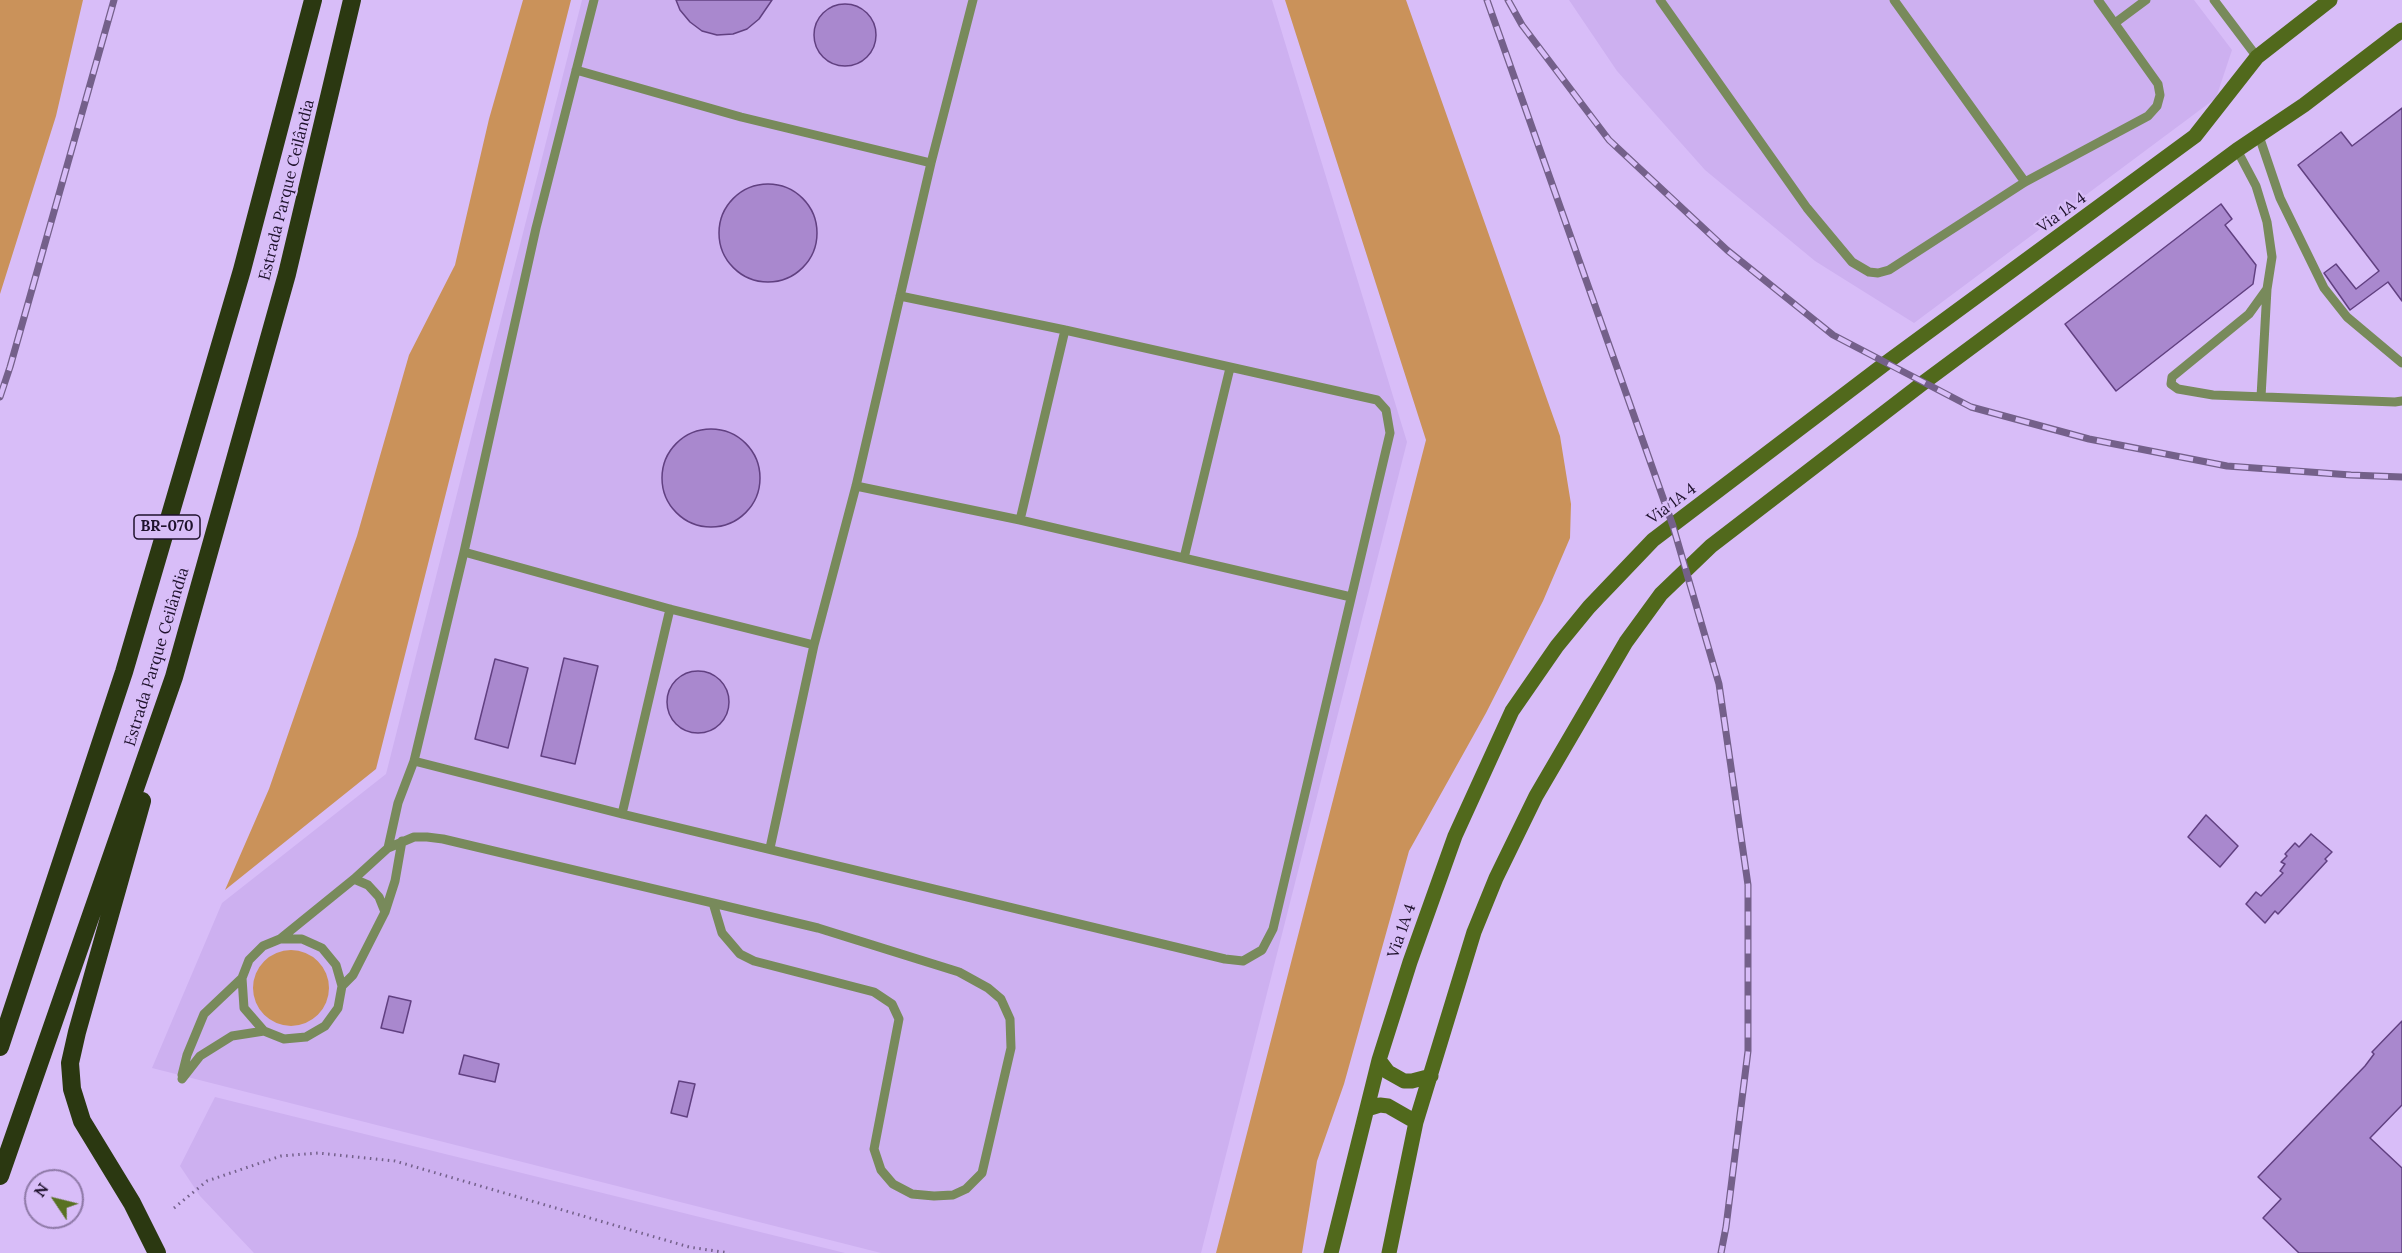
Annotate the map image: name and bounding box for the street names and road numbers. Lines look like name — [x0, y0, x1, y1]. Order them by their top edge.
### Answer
street label: Estrada Parque Ceilândia — [255, 97, 319, 283]
street label: Via 1A 4 — [2034, 189, 2090, 237]
street label: Via 1A 4 — [1644, 479, 1700, 529]
road number: BR-070 — [134, 515, 200, 539]
street label: Estrada Parque Ceilândia — [121, 565, 193, 749]
street label: Via 1A 4 — [1384, 901, 1420, 961]

